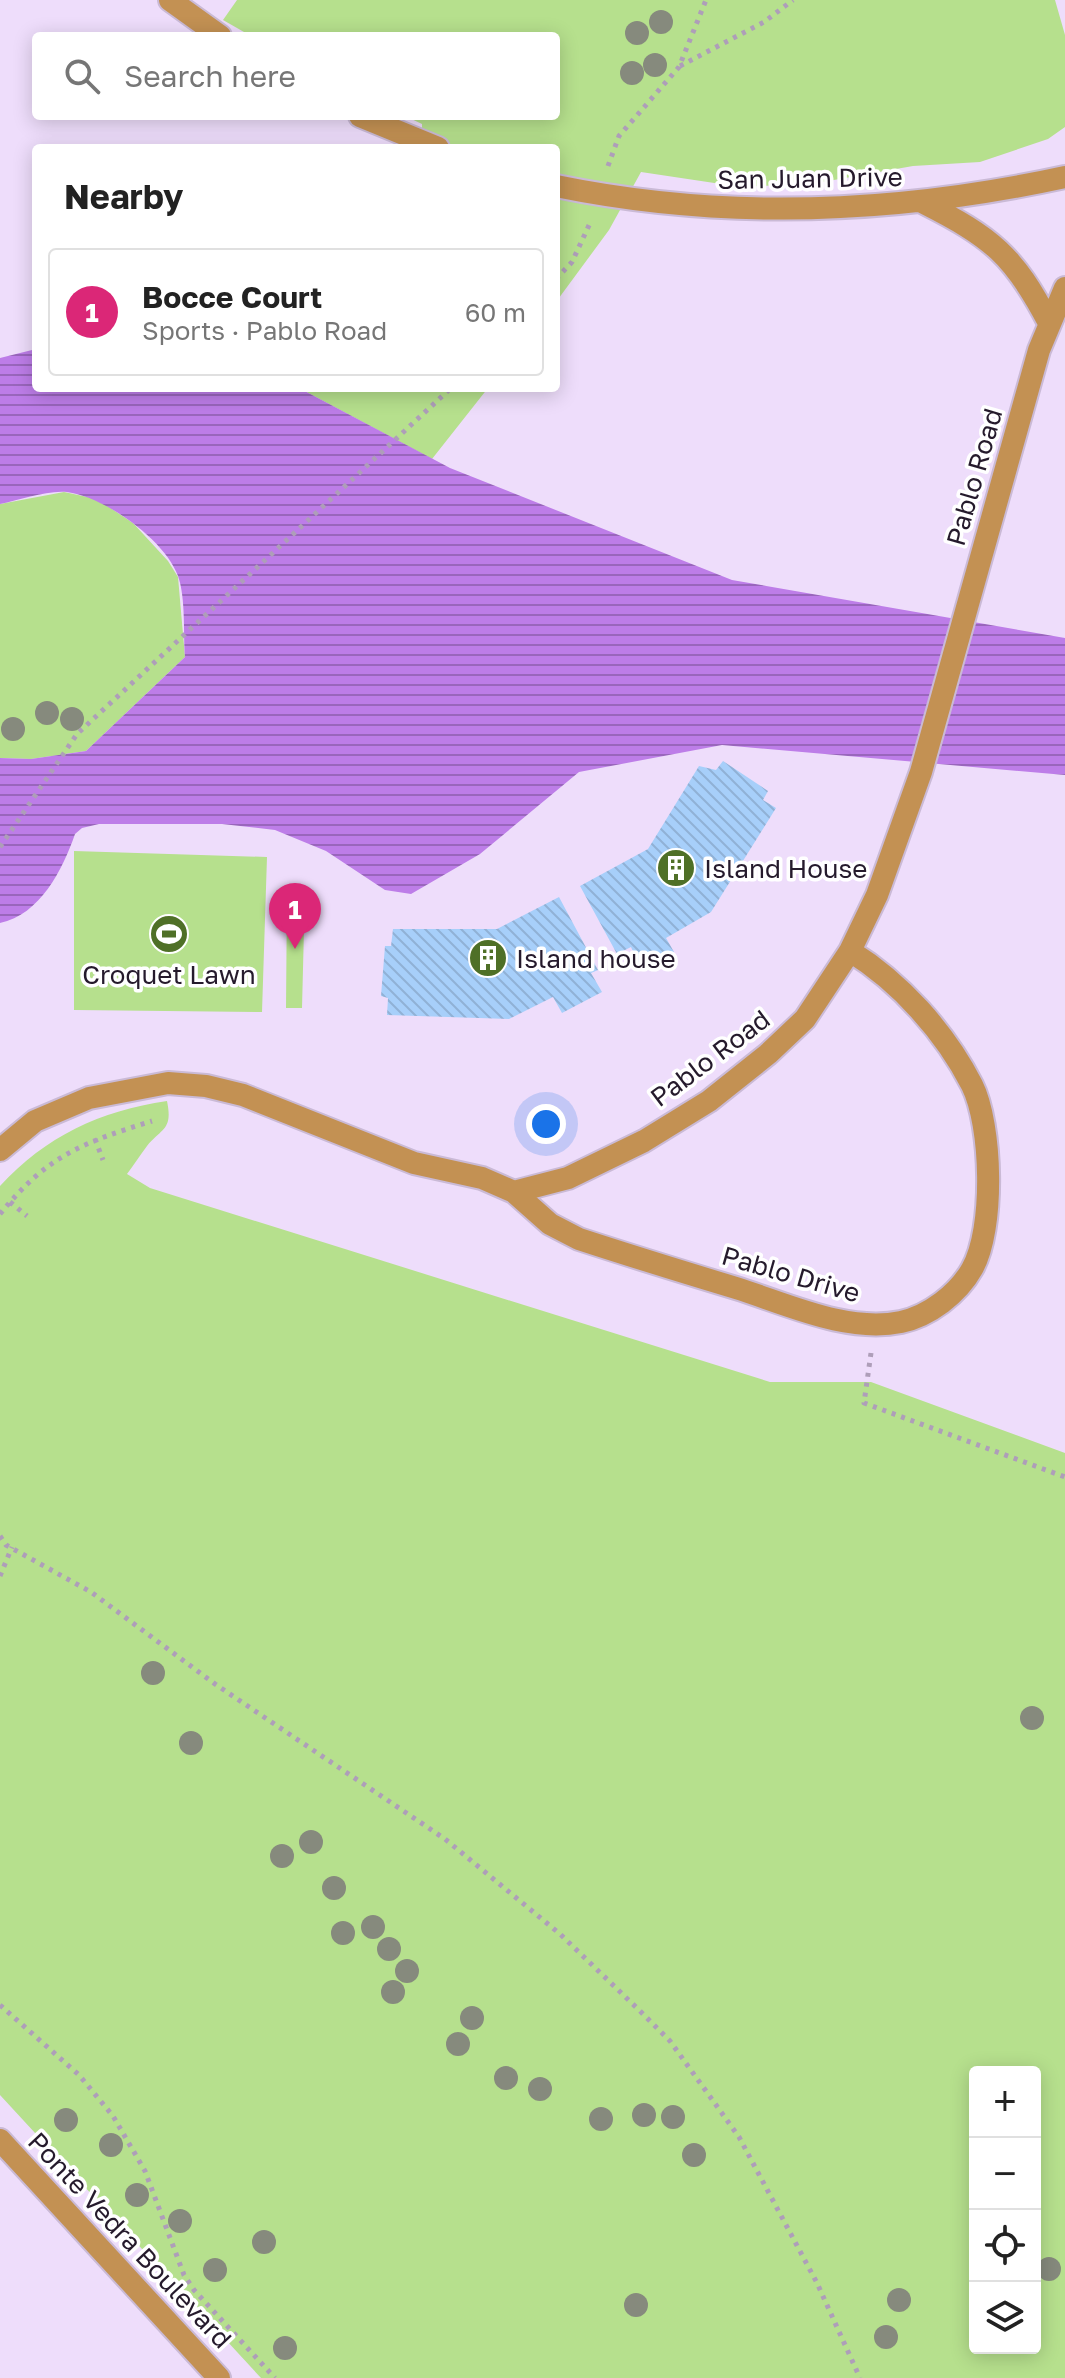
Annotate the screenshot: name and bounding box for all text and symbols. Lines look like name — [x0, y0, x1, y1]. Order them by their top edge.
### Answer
search box — [32, 32, 560, 120]
icon: search — [60, 54, 104, 98]
text: Search here — [124, 58, 296, 94]
street label: San Juan Drive — [717, 161, 903, 195]
text: Nearby — [64, 176, 184, 216]
text: Bocce Court — [142, 279, 322, 315]
text: 1 — [85, 297, 99, 328]
text: 60 m — [465, 297, 526, 328]
text: Sports · Pablo Road — [142, 315, 387, 346]
street label: Pablo Road — [940, 405, 1008, 549]
building icon: Island House — [655, 847, 697, 889]
place label: Island House — [704, 853, 867, 884]
pin: 1 — [269, 883, 321, 949]
sports icon: Croquet Lawn — [148, 913, 190, 955]
building icon: Island house — [467, 937, 509, 979]
place label: Island house — [516, 943, 676, 974]
place label: Croquet Lawn — [82, 959, 256, 990]
street label: Pablo Road — [644, 1003, 776, 1113]
your location — [526, 1104, 566, 1144]
street label: Pablo Drive — [718, 1240, 864, 1308]
map controls — [969, 2066, 1041, 2354]
button: + — [969, 2066, 1041, 2138]
street label: Ponte Vedra Boulevard — [22, 2126, 238, 2354]
button: − — [969, 2138, 1041, 2210]
button: locate — [969, 2210, 1041, 2282]
button: layers — [969, 2282, 1041, 2354]

